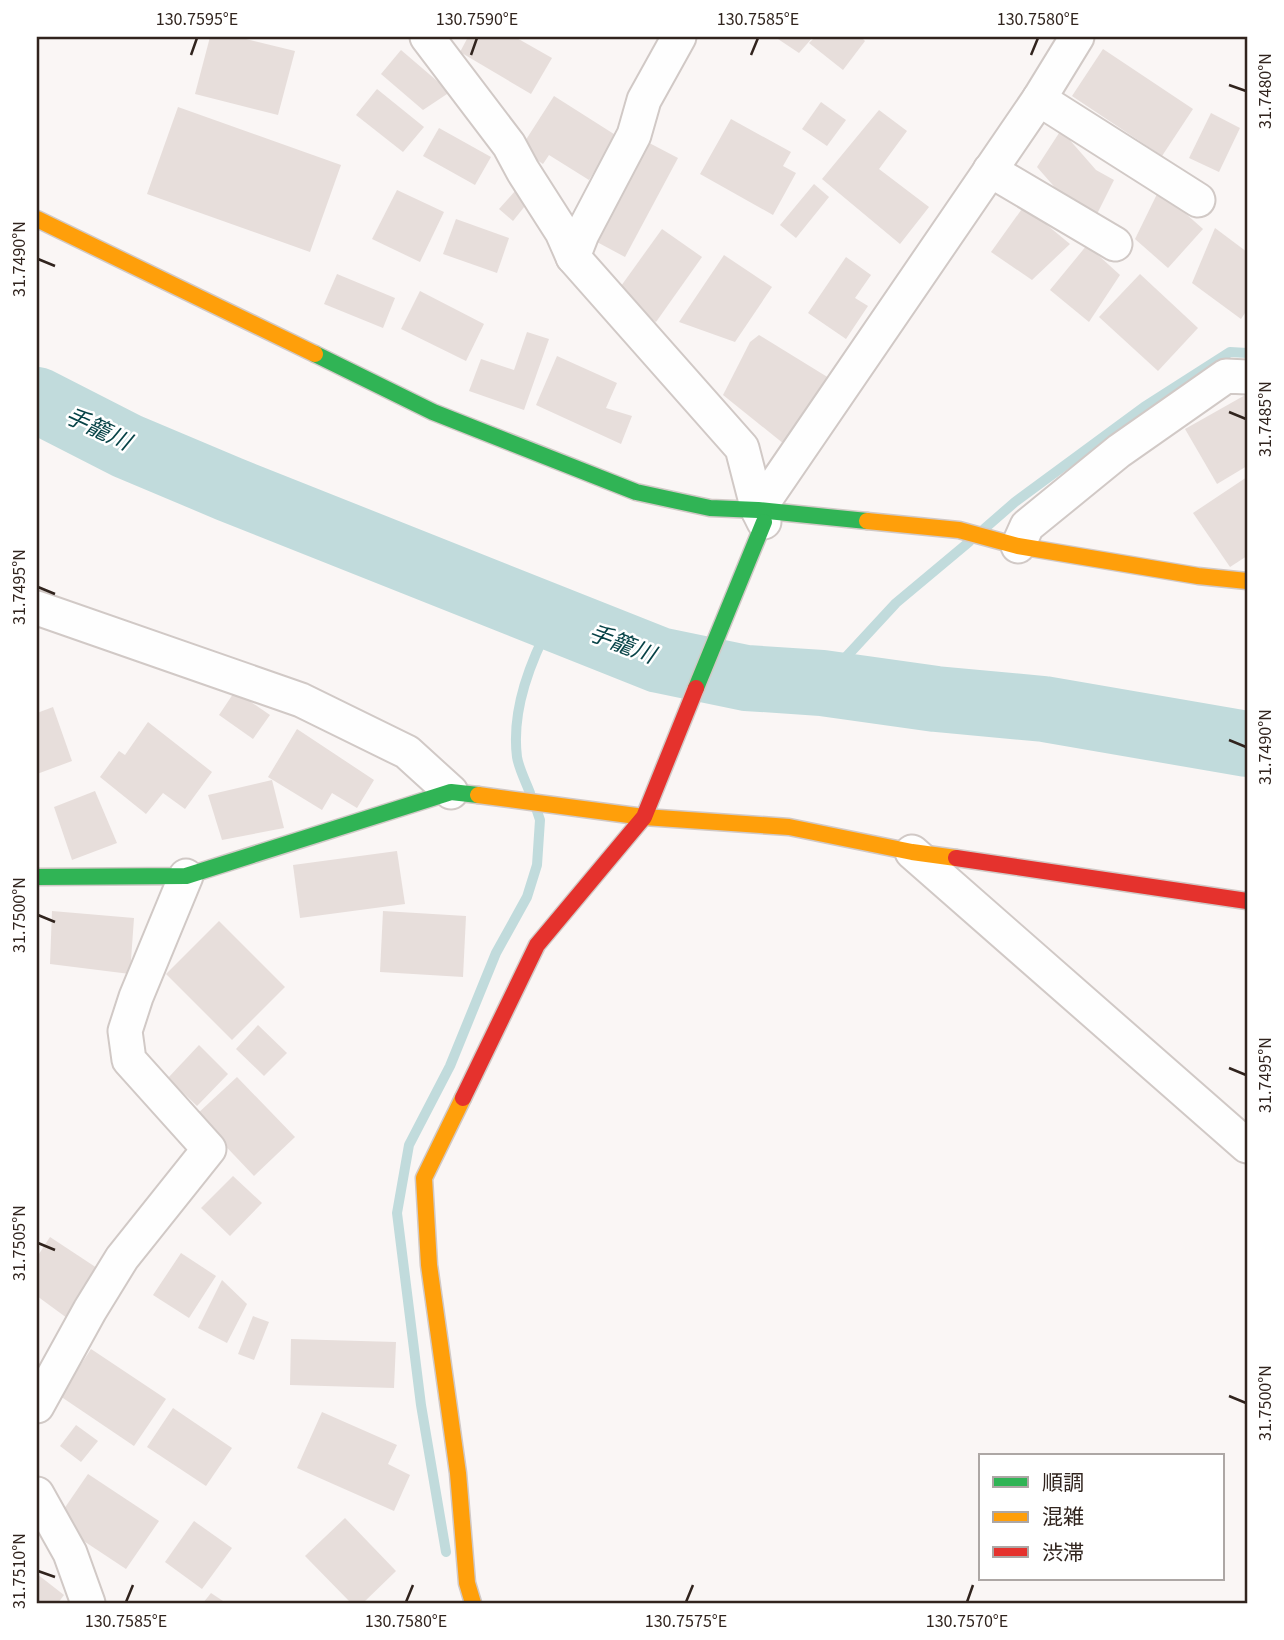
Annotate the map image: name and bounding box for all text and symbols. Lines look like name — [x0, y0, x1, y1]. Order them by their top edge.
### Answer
text: 130.7595°E — [156, 7, 238, 32]
text: 130.7590°E — [436, 7, 518, 32]
text: 130.7585°E — [717, 7, 799, 32]
text: 130.7580°E — [997, 7, 1079, 32]
text: 31.7480°N — [1253, 53, 1278, 129]
text: 31.7490°N — [7, 221, 32, 297]
text: 31.7485°N — [1253, 381, 1278, 457]
water label: 手籠川 — [60, 399, 139, 460]
text: 31.7495°N — [7, 549, 32, 625]
water label: 手籠川 — [584, 616, 663, 673]
text: 31.7490°N — [1253, 709, 1278, 785]
text: 31.7500°N — [7, 877, 32, 953]
text: 31.7495°N — [1253, 1037, 1278, 1113]
text: 31.7505°N — [7, 1205, 32, 1281]
text: 31.7500°N — [1253, 1365, 1278, 1441]
legend — [979, 1454, 1224, 1580]
text: 順調 — [1042, 1468, 1084, 1498]
text: 混雑 — [1042, 1502, 1084, 1532]
text: 31.7510°N — [7, 1533, 32, 1609]
text: 渋滞 — [1042, 1538, 1084, 1568]
text: 130.7585°E — [85, 1609, 167, 1634]
text: 130.7580°E — [365, 1609, 447, 1634]
text: 130.7575°E — [645, 1609, 727, 1634]
text: 130.7570°E — [926, 1609, 1008, 1634]

